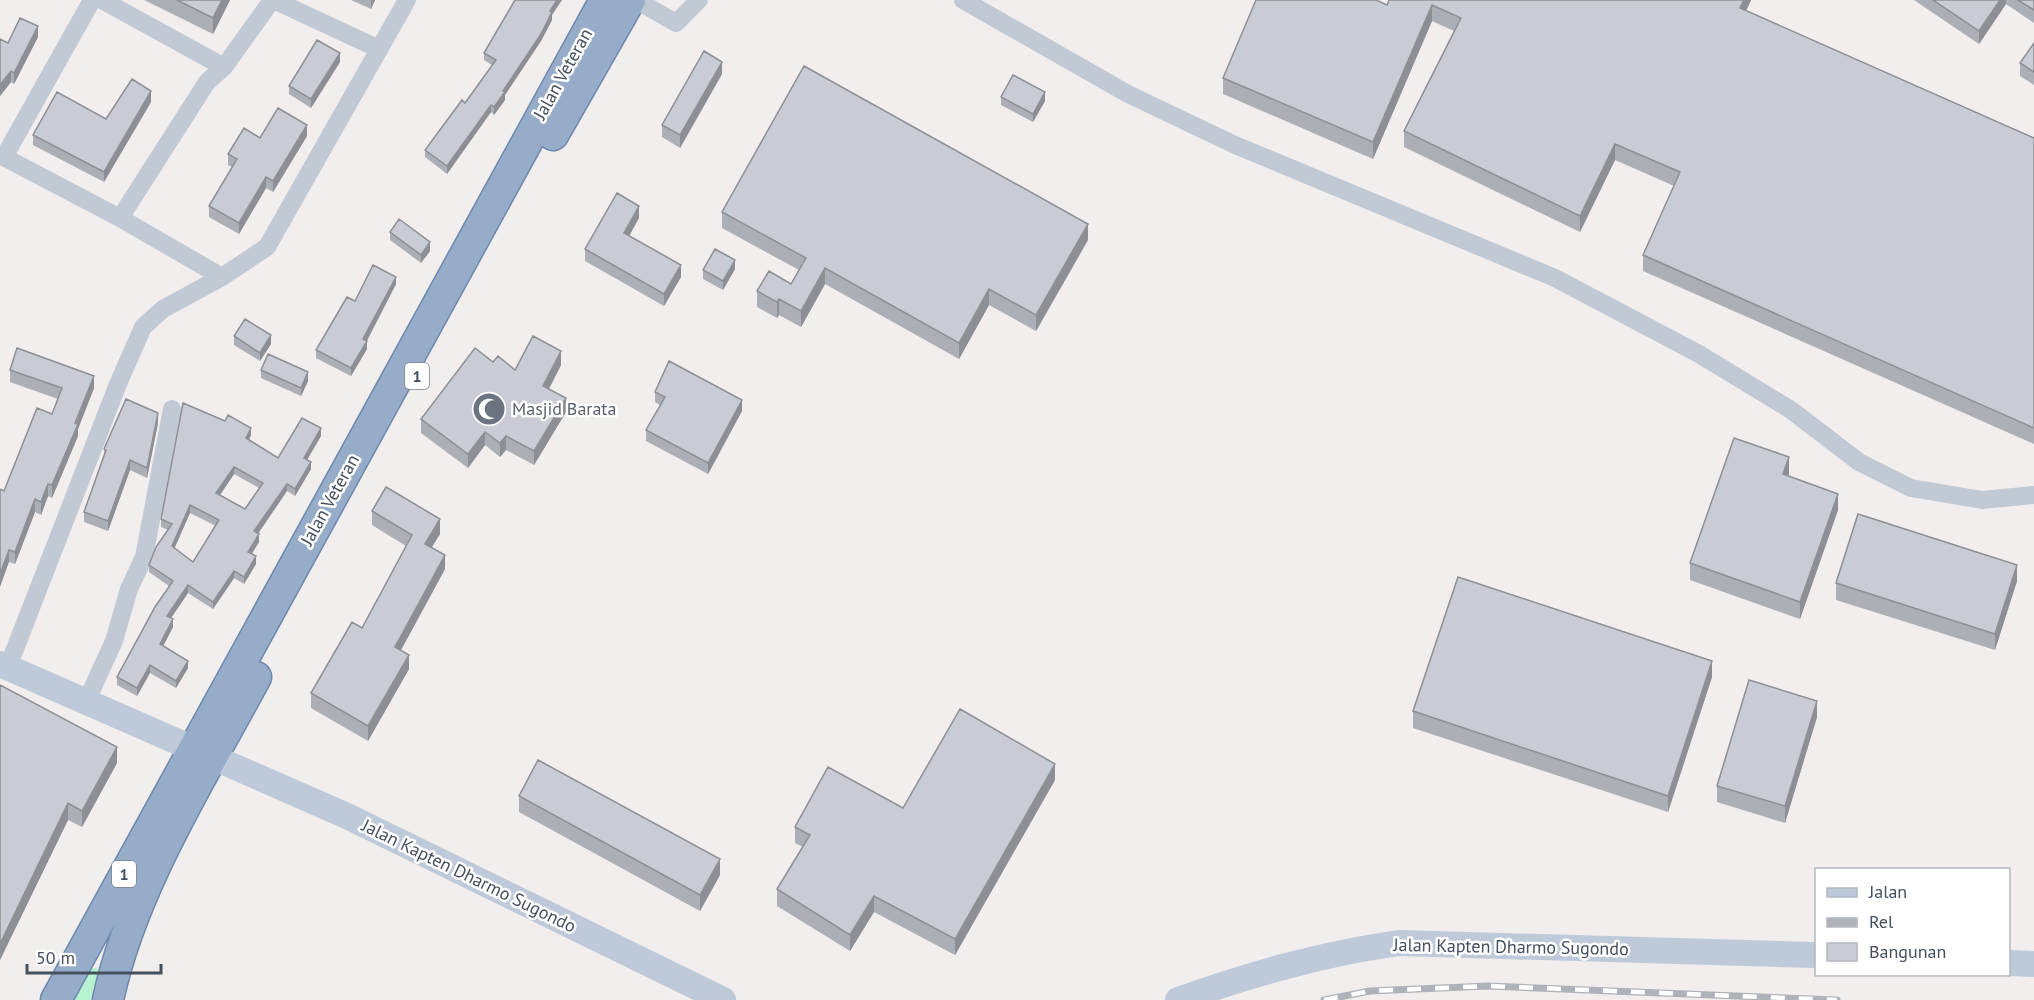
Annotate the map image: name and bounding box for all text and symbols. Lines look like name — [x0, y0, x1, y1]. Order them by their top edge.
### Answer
street label: Jalan Veteran — [528, 24, 597, 124]
road number: 1 — [405, 363, 429, 389]
mosque icon: Masjid Barata — [471, 391, 507, 427]
place label: Masjid Barata — [512, 397, 616, 420]
street label: Jalan Veteran — [295, 450, 364, 550]
street label: Jalan Kapten Dharmo Sugondo — [358, 813, 580, 937]
road number: 1 — [112, 861, 136, 887]
legend — [1815, 868, 2010, 976]
text: Jalan — [1868, 880, 1907, 903]
text: Rel — [1869, 910, 1894, 933]
street label: Jalan Kapten Dharmo Sugondo — [1392, 933, 1629, 960]
scale bar — [27, 937, 160, 975]
text: Bangunan — [1869, 940, 1946, 963]
text: 50 m — [36, 946, 75, 969]

